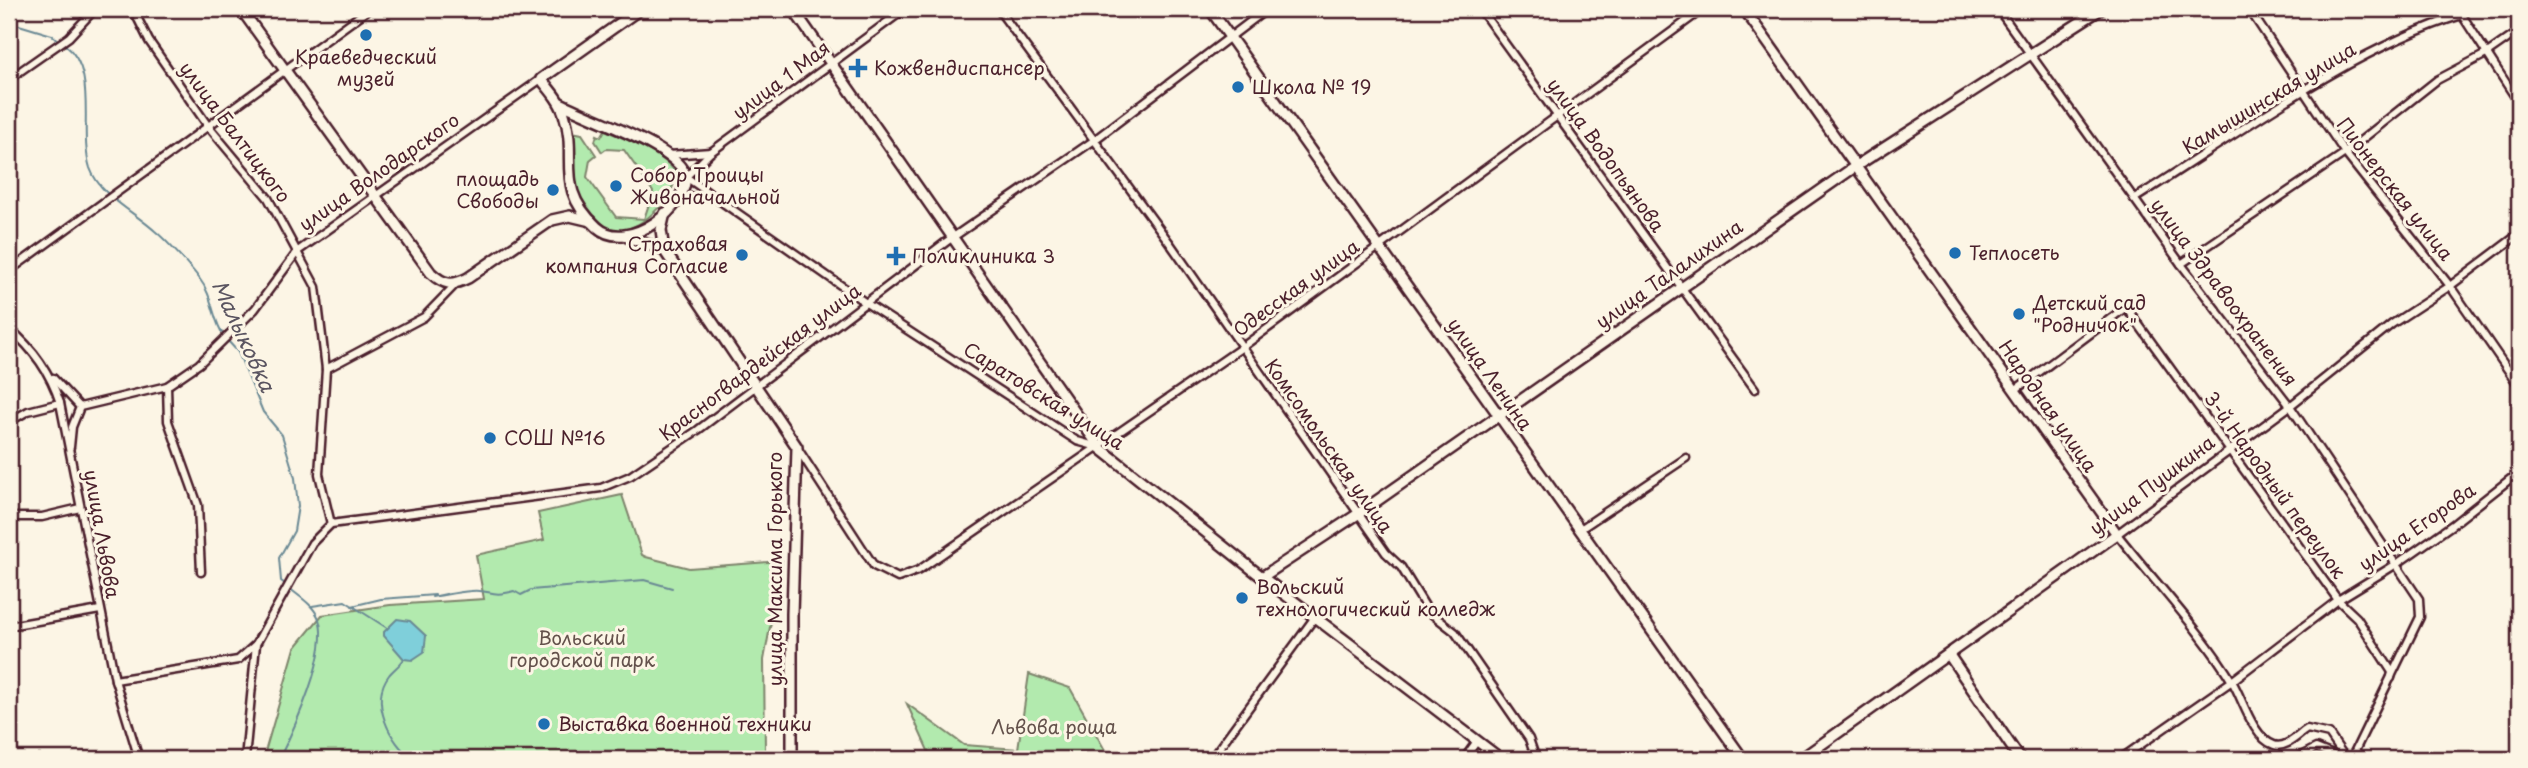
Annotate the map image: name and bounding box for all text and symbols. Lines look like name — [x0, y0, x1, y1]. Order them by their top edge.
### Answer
marker: Краеведческий музей — [358, 27, 374, 43]
street label: улица 1 Мая — [726, 33, 835, 125]
street label: Камышинская улица — [2176, 34, 2361, 160]
place label: Краеведческий музей — [295, 42, 437, 92]
place label: Кожвендиспансер — [874, 53, 1045, 81]
street label: улица Балтицкого — [173, 55, 298, 208]
marker: Кожвендиспансер — [848, 58, 868, 78]
place label: Школа № 19 — [1252, 72, 1371, 100]
street label: улица Водопьянова — [1541, 72, 1672, 237]
marker: Школа № 19 — [1230, 79, 1246, 95]
street label: улица Володарского — [292, 105, 464, 237]
street label: Пионерская улица — [2331, 111, 2461, 266]
place label: Собор Троицы Живоначальной — [630, 160, 780, 210]
place label: площадь Свободы — [456, 164, 539, 214]
marker: Собор Троицы Живоначальной — [608, 178, 624, 194]
marker: площадь Свободы — [545, 182, 561, 198]
street label: улица Здравоохранения — [2145, 191, 2305, 391]
street label: улица Талалихина — [1589, 212, 1748, 335]
place label: Страховая компания Согласие — [545, 229, 728, 279]
street label: Одесская улица — [1227, 232, 1364, 343]
place label: Теплосеть — [1969, 238, 2060, 266]
place label: Поликлиника 3 — [912, 241, 1055, 269]
marker: Теплосеть — [1947, 245, 1963, 261]
marker: Поликлиника 3 — [886, 246, 906, 266]
marker: Страховая компания Согласие — [734, 247, 750, 263]
water label: Малыковка — [205, 274, 285, 397]
street label: Красногвардейская улица — [653, 276, 866, 446]
place label: Детский сад "Родничок" — [2032, 288, 2146, 338]
marker: Детский сад "Родничок" — [2011, 306, 2027, 322]
street label: улица Ленина — [1442, 311, 1540, 435]
street label: Саратовская улица — [959, 334, 1130, 456]
street label: Народная улица — [1993, 334, 2105, 477]
street label: Комсомольская улица — [1259, 353, 1401, 538]
street label: 3-й Народный переулок — [2198, 385, 2354, 584]
place label: СОШ №16 — [504, 423, 606, 451]
street label: улица Пушкина — [2083, 428, 2220, 541]
marker: СОШ №16 — [482, 430, 498, 446]
street label: улица Максима Горького — [760, 452, 788, 686]
street label: улица Львова — [78, 467, 128, 601]
street label: улица Егорова — [2352, 475, 2481, 577]
place label: Вольский технологический колледж — [1256, 572, 1495, 622]
marker: Вольский технологический колледж — [1234, 590, 1250, 606]
park label: Вольский городской парк — [509, 623, 656, 673]
place label: Выставка военной техники — [558, 709, 812, 737]
park label: Львова роща — [991, 712, 1117, 740]
marker: Выставка военной техники — [536, 716, 552, 732]

